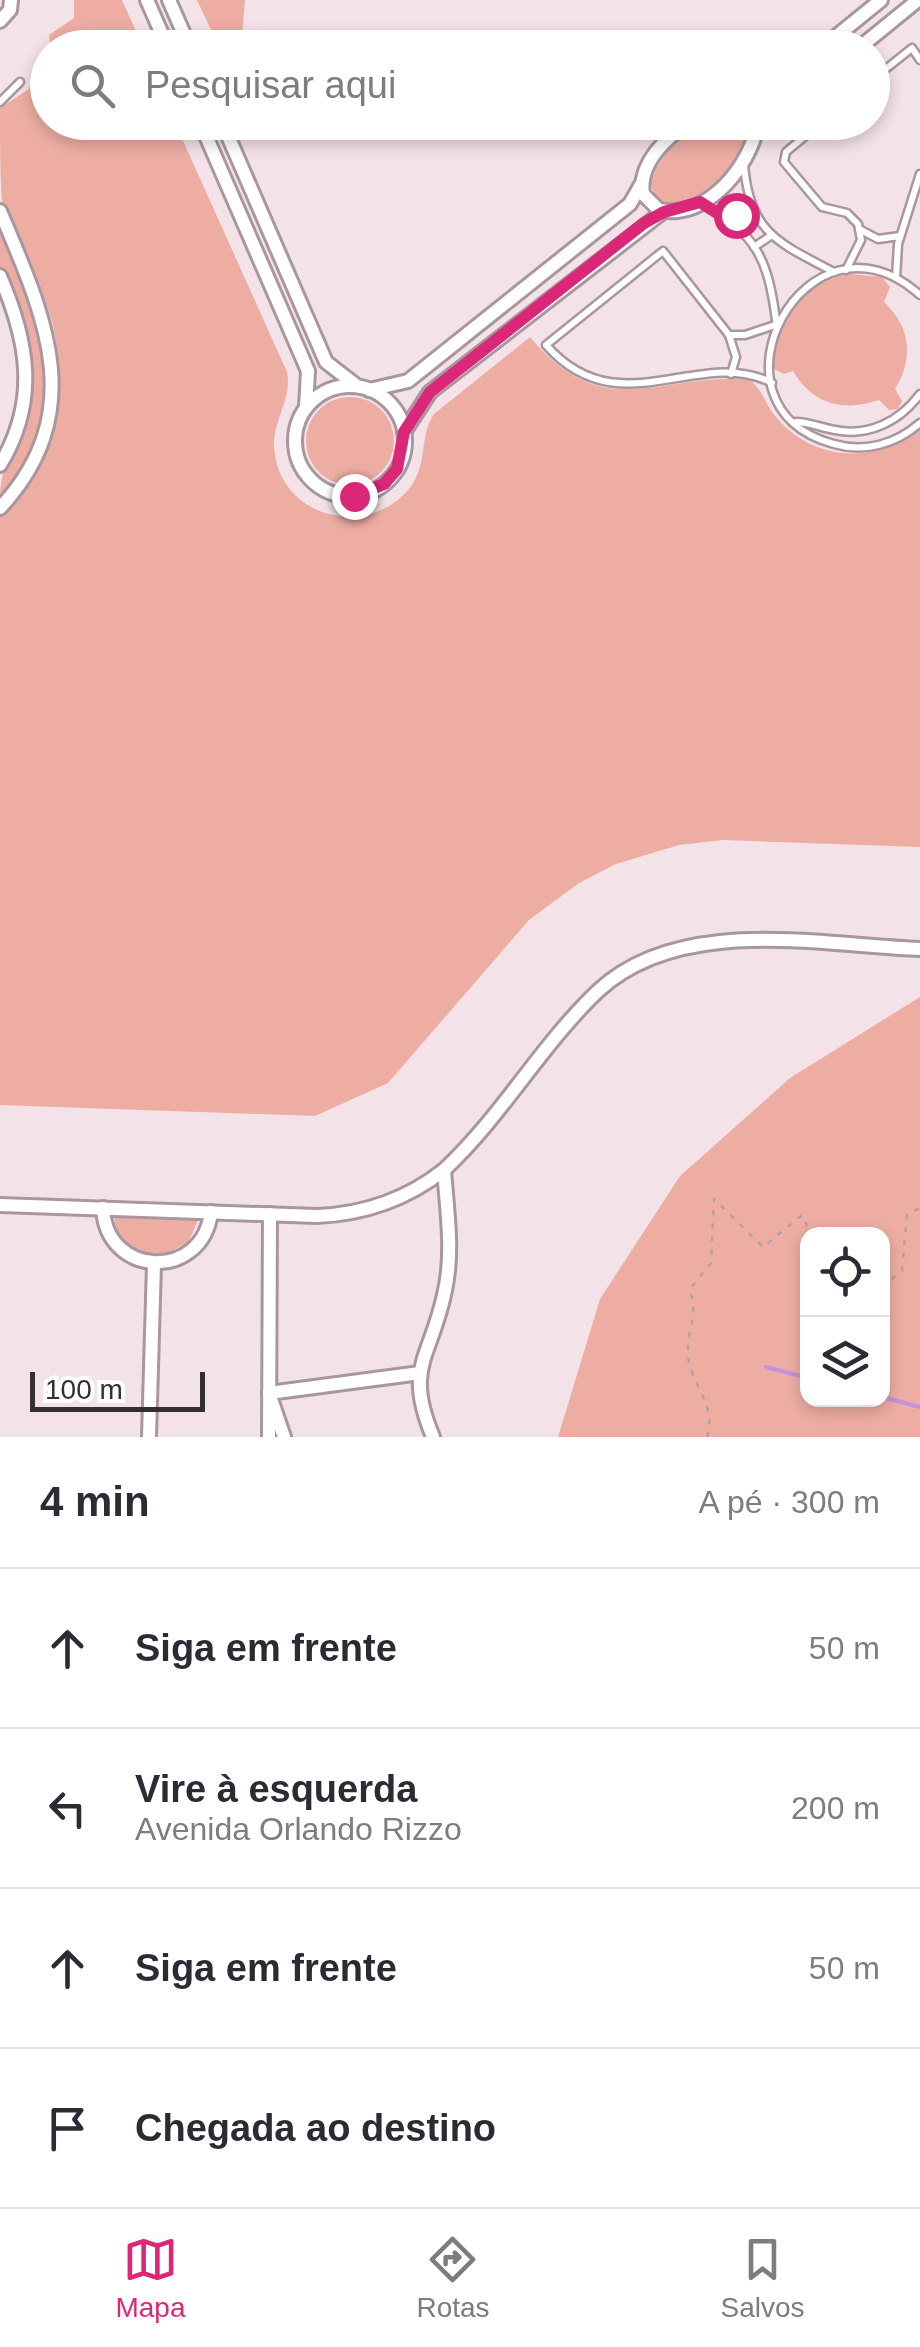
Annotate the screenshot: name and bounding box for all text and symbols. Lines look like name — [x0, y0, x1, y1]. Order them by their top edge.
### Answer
search box — [30, 30, 890, 140]
icon: search — [65, 58, 120, 113]
text: Pesquisar aqui — [145, 64, 396, 106]
route start — [714, 193, 760, 239]
route end — [332, 474, 378, 520]
map controls — [800, 1227, 890, 1407]
button: locate — [800, 1227, 890, 1317]
button: layers — [800, 1317, 890, 1407]
scale bar — [30, 1367, 205, 1412]
text: 100 m — [45, 1374, 123, 1405]
text: 4 min — [40, 1478, 150, 1525]
text: A pé · 300 m — [699, 1484, 880, 1520]
icon: ahead — [40, 1621, 95, 1676]
text: Siga em frente — [135, 1627, 397, 1669]
text: 50 m — [809, 1630, 880, 1666]
text: Vire à esquerda — [135, 1768, 417, 1810]
icon: left — [40, 1781, 95, 1836]
text: 200 m — [791, 1790, 880, 1826]
text: Avenida Orlando Rizzo — [135, 1811, 462, 1847]
icon: ahead — [40, 1941, 95, 1996]
text: Siga em frente — [135, 1947, 397, 1989]
text: 50 m — [809, 1950, 880, 1986]
icon: arrive — [40, 2101, 95, 2156]
text: Chegada ao destino — [135, 2107, 496, 2149]
tab: Mapa — [115, 2232, 186, 2324]
tab: Rotas — [416, 2232, 490, 2324]
tab: Salvos — [720, 2232, 805, 2324]

